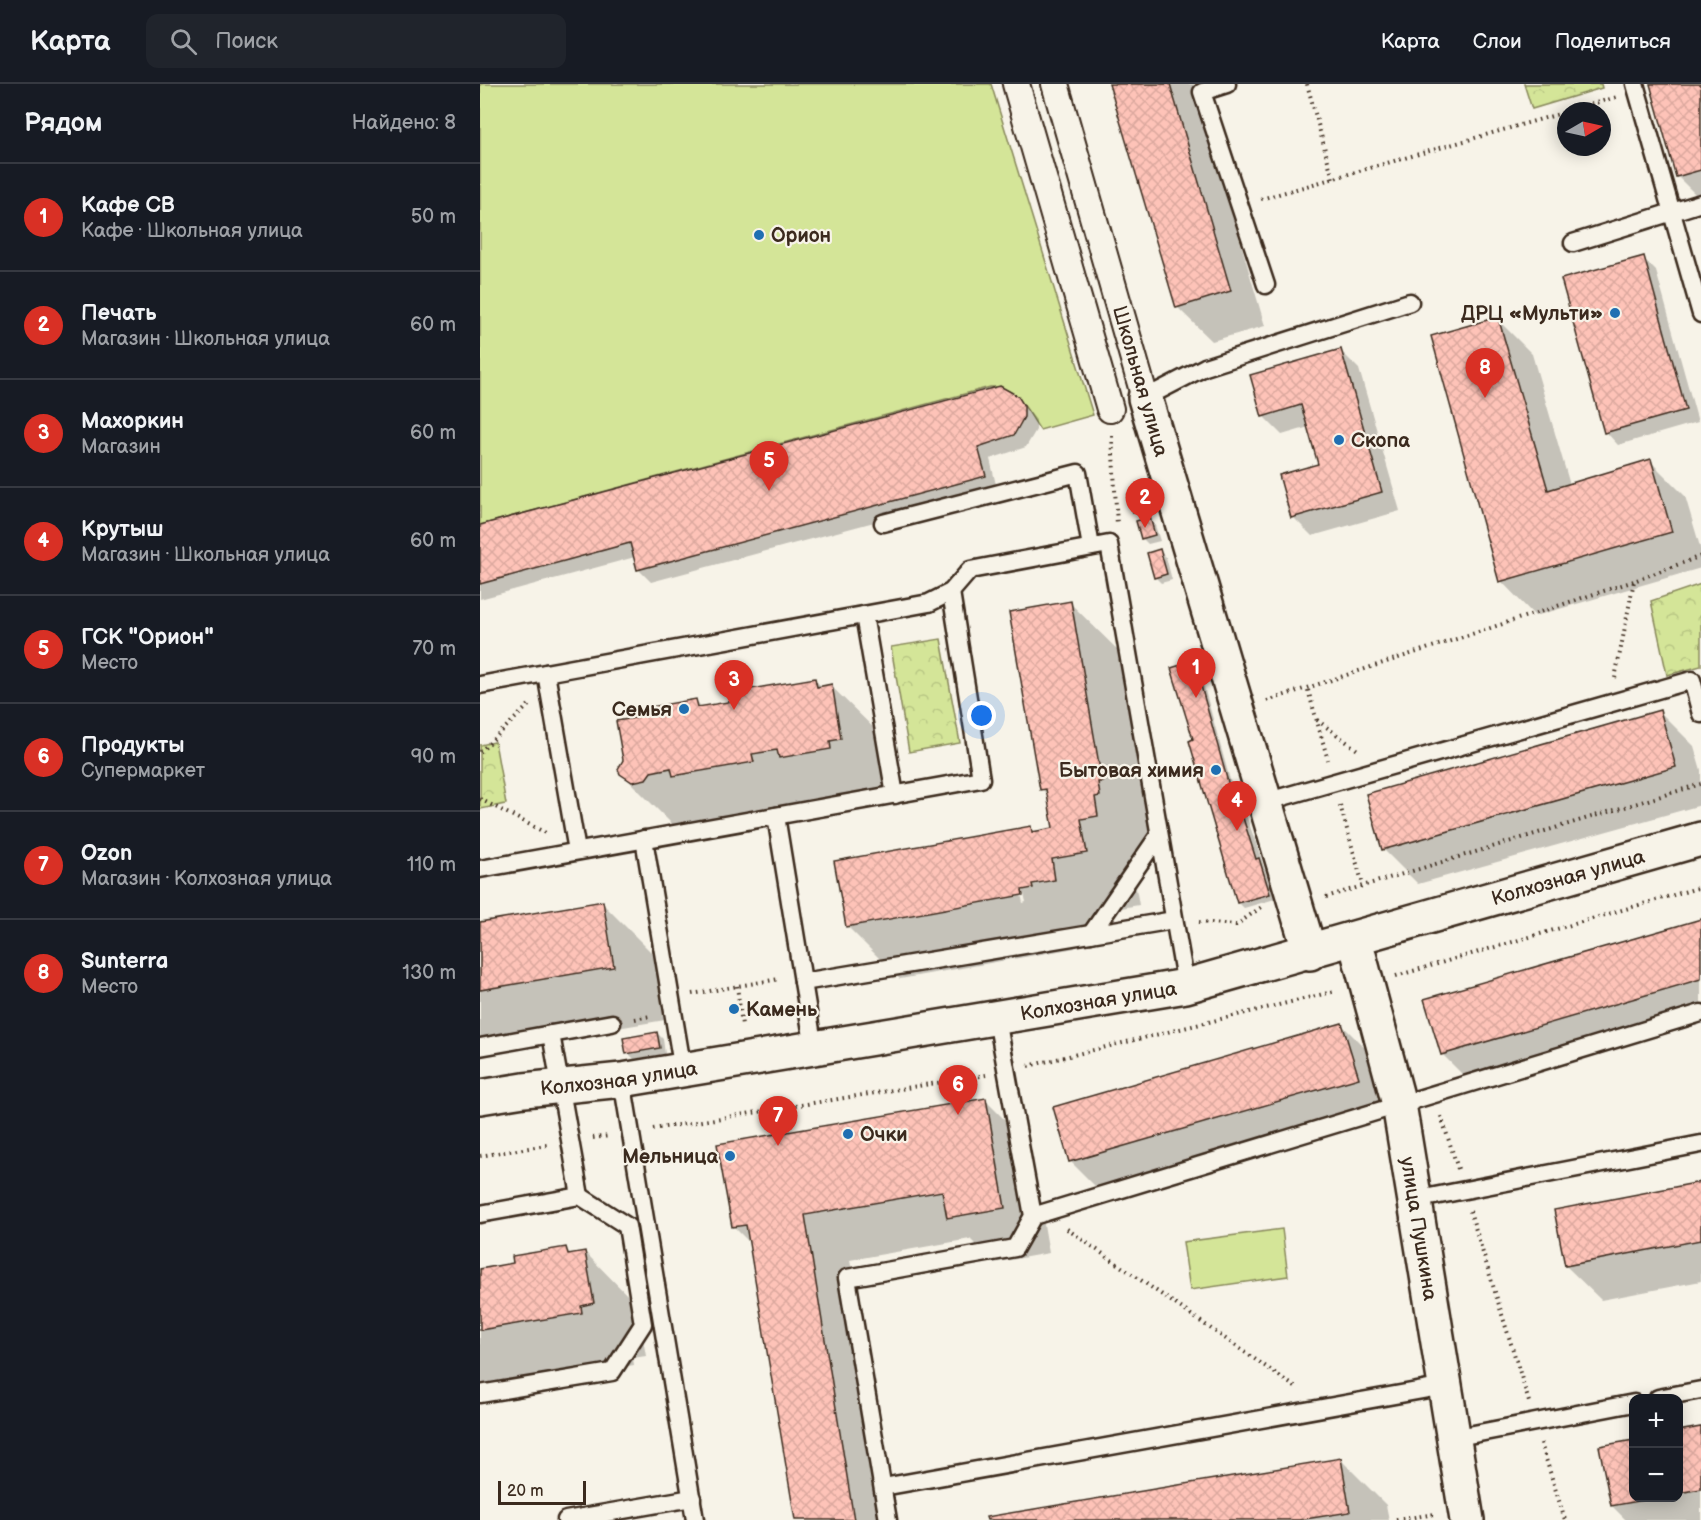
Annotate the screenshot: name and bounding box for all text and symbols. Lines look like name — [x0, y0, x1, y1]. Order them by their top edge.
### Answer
search box — [146, 14, 566, 68]
text: Карта — [30, 25, 110, 58]
icon: search — [167, 25, 200, 58]
text: Поиск — [215, 28, 278, 55]
text: Карта — [1381, 29, 1440, 54]
text: Слои — [1473, 29, 1522, 54]
text: Поделиться — [1555, 29, 1671, 54]
north arrow — [1557, 102, 1611, 156]
text: Рядом — [24, 108, 102, 139]
text: Найдено: 8 — [352, 111, 456, 135]
text: Кафе СВ — [81, 192, 175, 219]
text: 1 — [39, 205, 48, 229]
text: 50 m — [411, 205, 456, 229]
text: Кафе · Школьная улица — [81, 219, 303, 243]
place label: Орион — [771, 224, 831, 248]
marker: Орион — [752, 228, 766, 242]
text: Печать — [81, 300, 156, 327]
place label: ДРЦ «Мульти» — [1461, 302, 1603, 326]
street label: Школьная улица — [1107, 303, 1173, 460]
marker: ДРЦ «Мульти» — [1608, 306, 1622, 320]
text: 2 — [38, 313, 49, 337]
text: 60 m — [410, 313, 456, 337]
text: Магазин · Школьная улица — [81, 327, 330, 351]
pin: 8 — [1466, 348, 1504, 398]
text: Махоркин — [81, 408, 184, 435]
text: 3 — [38, 421, 49, 445]
text: 60 m — [410, 421, 456, 445]
place label: Скопа — [1351, 429, 1410, 453]
marker: Скопа — [1332, 433, 1346, 447]
text: Магазин — [81, 435, 161, 459]
pin: 5 — [750, 442, 788, 491]
pin: 2 — [1126, 478, 1164, 528]
text: Крутыш — [81, 516, 164, 543]
text: 4 — [38, 529, 49, 553]
text: 60 m — [410, 529, 456, 553]
text: Магазин · Школьная улица — [81, 543, 330, 567]
text: ГСК "Орион" — [81, 624, 214, 651]
text: 5 — [38, 637, 49, 661]
text: 70 m — [412, 637, 456, 661]
pin: 1 — [1176, 648, 1216, 698]
text: Место — [81, 651, 138, 675]
pin: 3 — [714, 660, 754, 710]
place label: Семья — [612, 698, 672, 722]
your location — [967, 701, 996, 730]
marker: Семья — [677, 702, 691, 716]
text: Продукты — [81, 732, 185, 759]
text: 6 — [37, 745, 50, 769]
text: 90 m — [411, 745, 456, 769]
text: Супермаркет — [81, 759, 205, 783]
place label: Бытовая химия — [1059, 759, 1204, 783]
marker: Бытовая химия — [1209, 763, 1223, 777]
pin: 4 — [1218, 782, 1257, 831]
text: Ozon — [81, 840, 132, 867]
street label: Колхозная улица — [1489, 845, 1648, 911]
text: 7 — [38, 853, 49, 877]
text: 110 m — [407, 853, 456, 877]
text: Магазин · Колхозная улица — [81, 867, 332, 891]
text: Sunterra — [81, 948, 168, 975]
text: 8 — [37, 961, 50, 985]
text: 130 m — [402, 961, 456, 985]
text: Место — [81, 975, 138, 999]
street label: Колхозная улица — [1018, 977, 1179, 1026]
place label: Камень — [746, 998, 818, 1022]
marker: Камень — [727, 1002, 741, 1016]
street label: Колхозная улица — [539, 1057, 699, 1101]
pin: 6 — [938, 1066, 978, 1115]
pin: 7 — [758, 1096, 798, 1146]
place label: Очки — [860, 1123, 908, 1147]
marker: Очки — [841, 1127, 855, 1141]
place label: Мельница — [622, 1145, 718, 1169]
marker: Мельница — [723, 1149, 737, 1163]
street label: улица Пушкина — [1395, 1155, 1442, 1303]
map controls — [1629, 1394, 1683, 1502]
button: + — [1629, 1394, 1683, 1448]
button: − — [1629, 1448, 1683, 1502]
scale bar — [498, 1478, 586, 1506]
text: 20 m — [507, 1482, 543, 1501]

